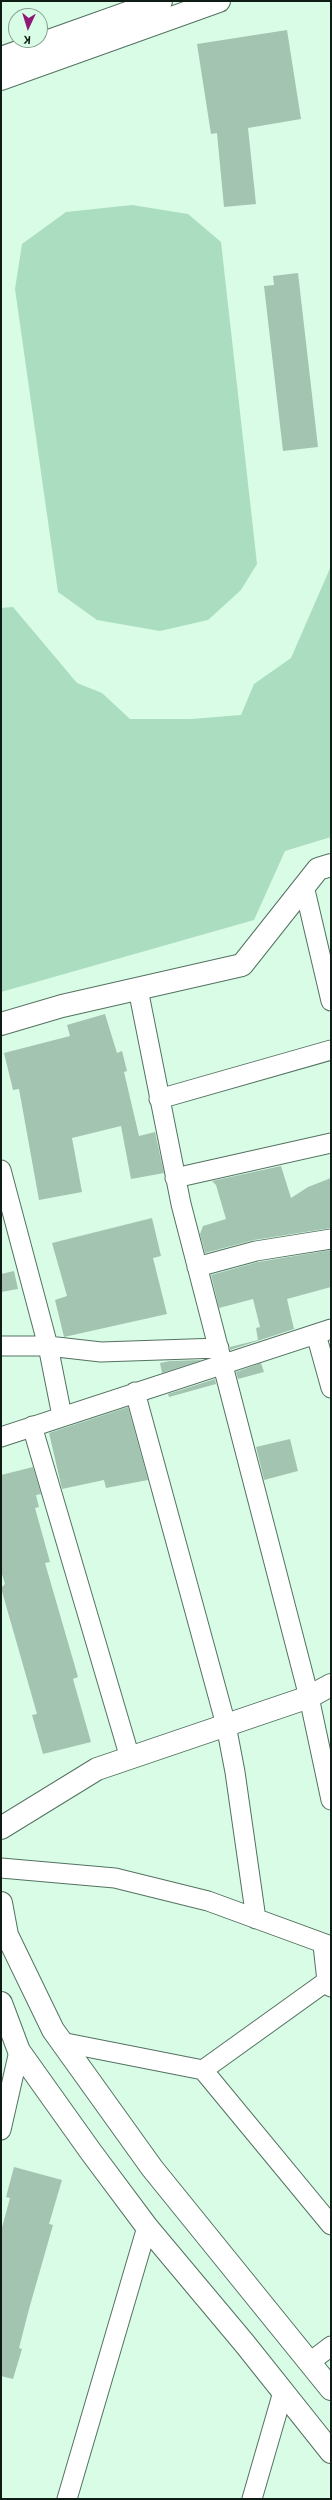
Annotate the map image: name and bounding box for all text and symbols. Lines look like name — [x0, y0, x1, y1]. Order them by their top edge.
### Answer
north arrow — [8, 8, 48, 48]
text: K — [23, 33, 31, 46]

